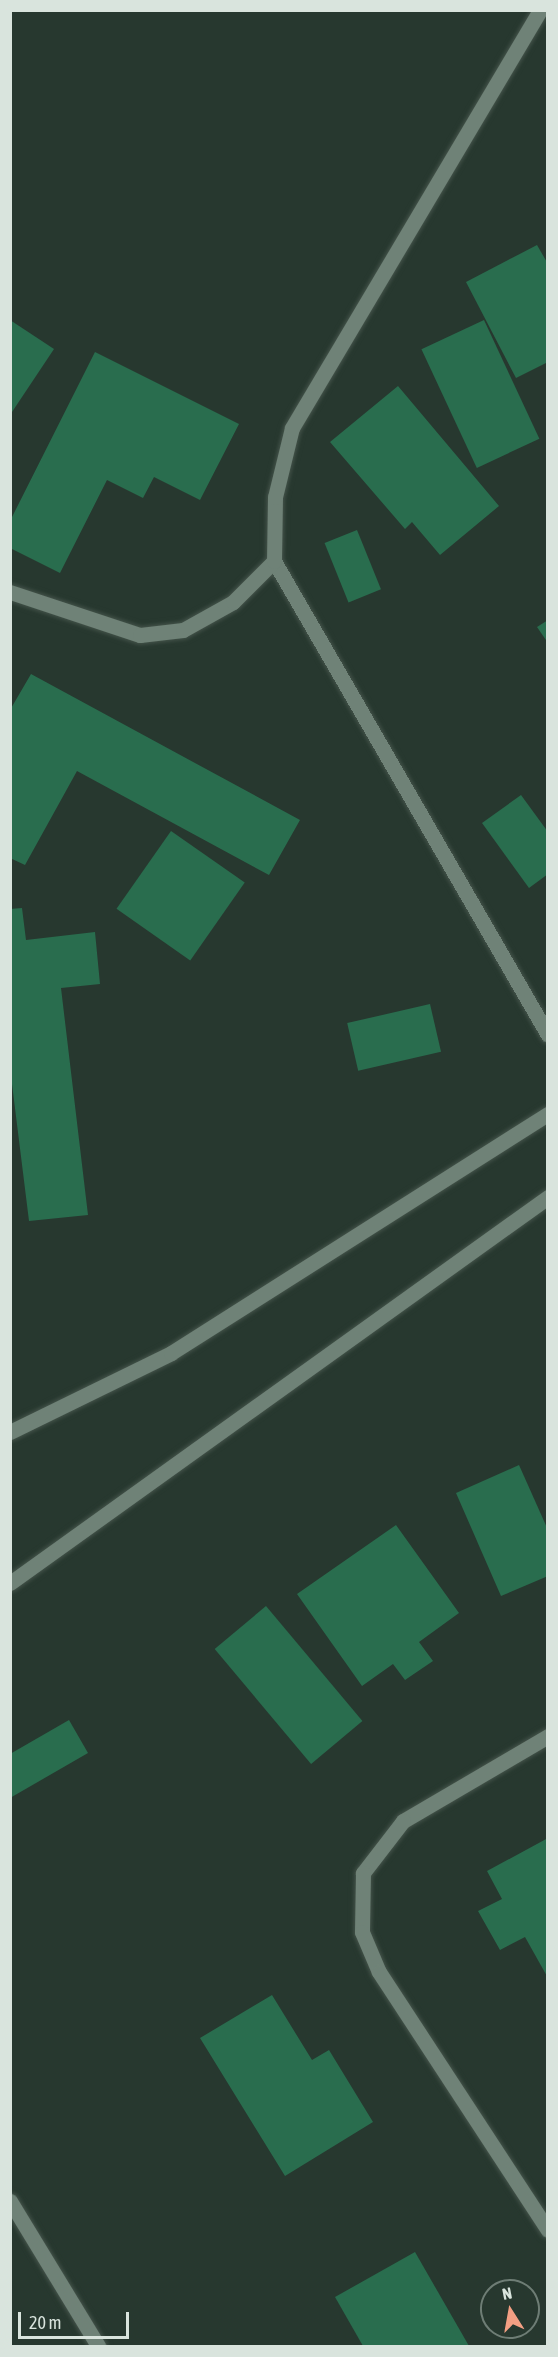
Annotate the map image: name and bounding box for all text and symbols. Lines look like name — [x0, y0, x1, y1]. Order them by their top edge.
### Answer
north arrow — [480, 2279, 540, 2339]
text: N — [501, 2284, 513, 2303]
scale bar — [21, 2300, 132, 2338]
text: 20 m — [29, 2312, 61, 2333]

